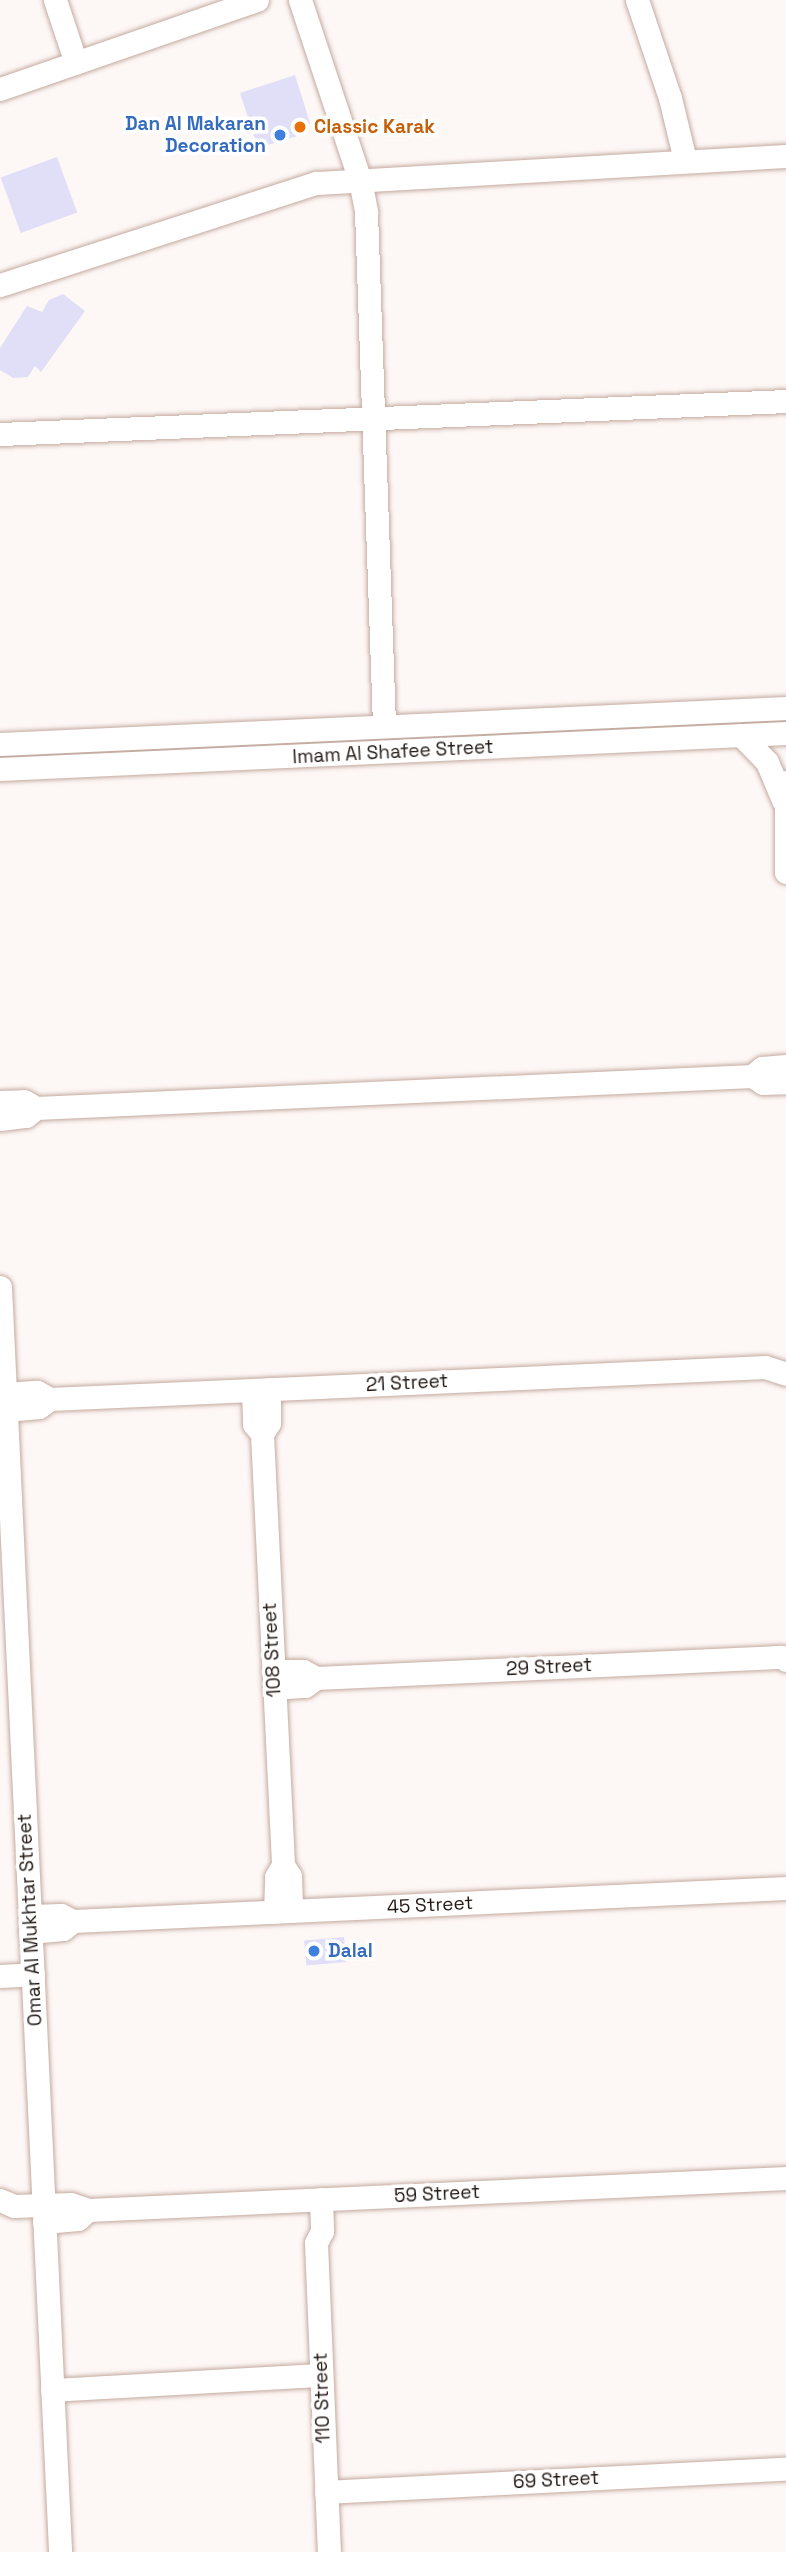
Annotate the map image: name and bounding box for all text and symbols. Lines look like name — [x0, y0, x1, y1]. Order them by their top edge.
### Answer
place label: Dan Al Makaran Decoration — [125, 113, 266, 157]
place label: Classic Karak — [314, 116, 435, 138]
marker: Classic Karak — [292, 119, 308, 135]
marker: Dan Al Makaran Decoration — [272, 127, 288, 143]
street label: Imam Al Shafee Street — [292, 735, 494, 769]
street label: 21 Street — [365, 1369, 449, 1397]
street label: 108 Street — [258, 1602, 286, 1698]
street label: 29 Street — [505, 1653, 593, 1681]
street label: Omar Al Mukhtar Street — [13, 1813, 47, 2027]
street label: 45 Street — [386, 1891, 474, 1919]
place label: Dalal — [328, 1940, 373, 1962]
marker: Dalal — [306, 1943, 322, 1959]
street label: 59 Street — [393, 2180, 481, 2208]
street label: 110 Street — [309, 2352, 335, 2444]
street label: 69 Street — [512, 2466, 600, 2494]

